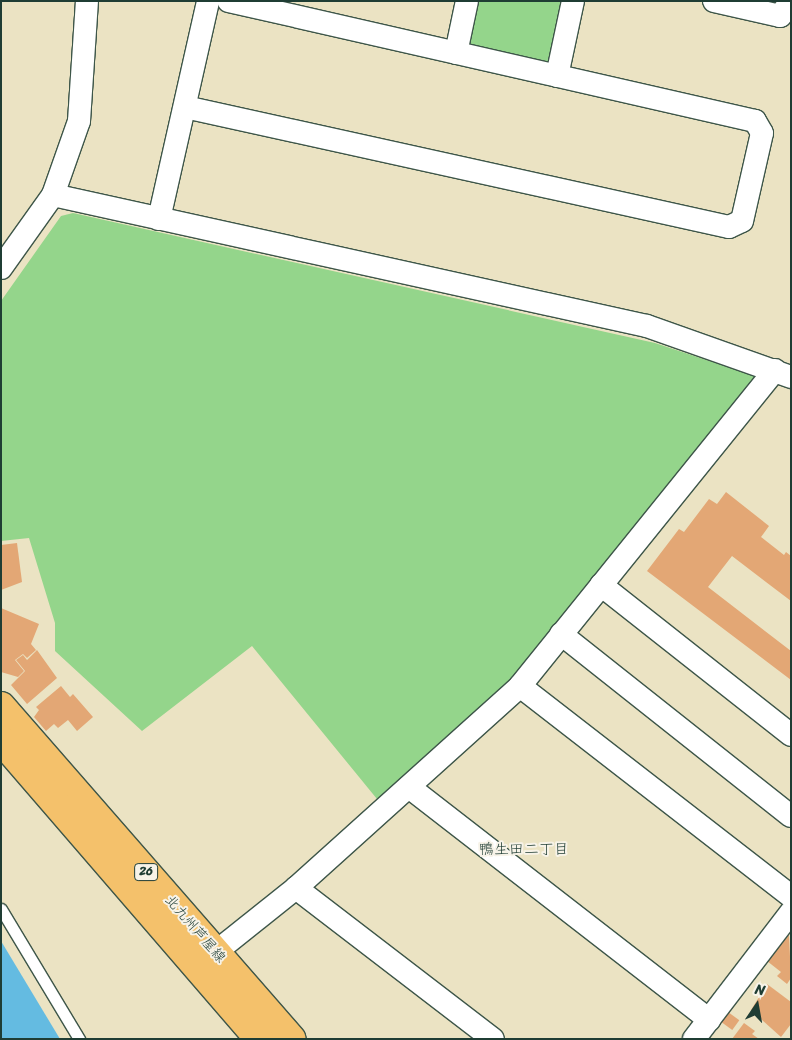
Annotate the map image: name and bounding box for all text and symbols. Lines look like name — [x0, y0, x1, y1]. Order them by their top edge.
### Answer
district label: 鴨生田二丁目 — [479, 841, 569, 859]
road number: 26 — [134, 862, 158, 882]
street label: 北九州芦屋線 — [161, 892, 229, 966]
text: N — [753, 977, 768, 1003]
north arrow — [732, 980, 782, 1030]

